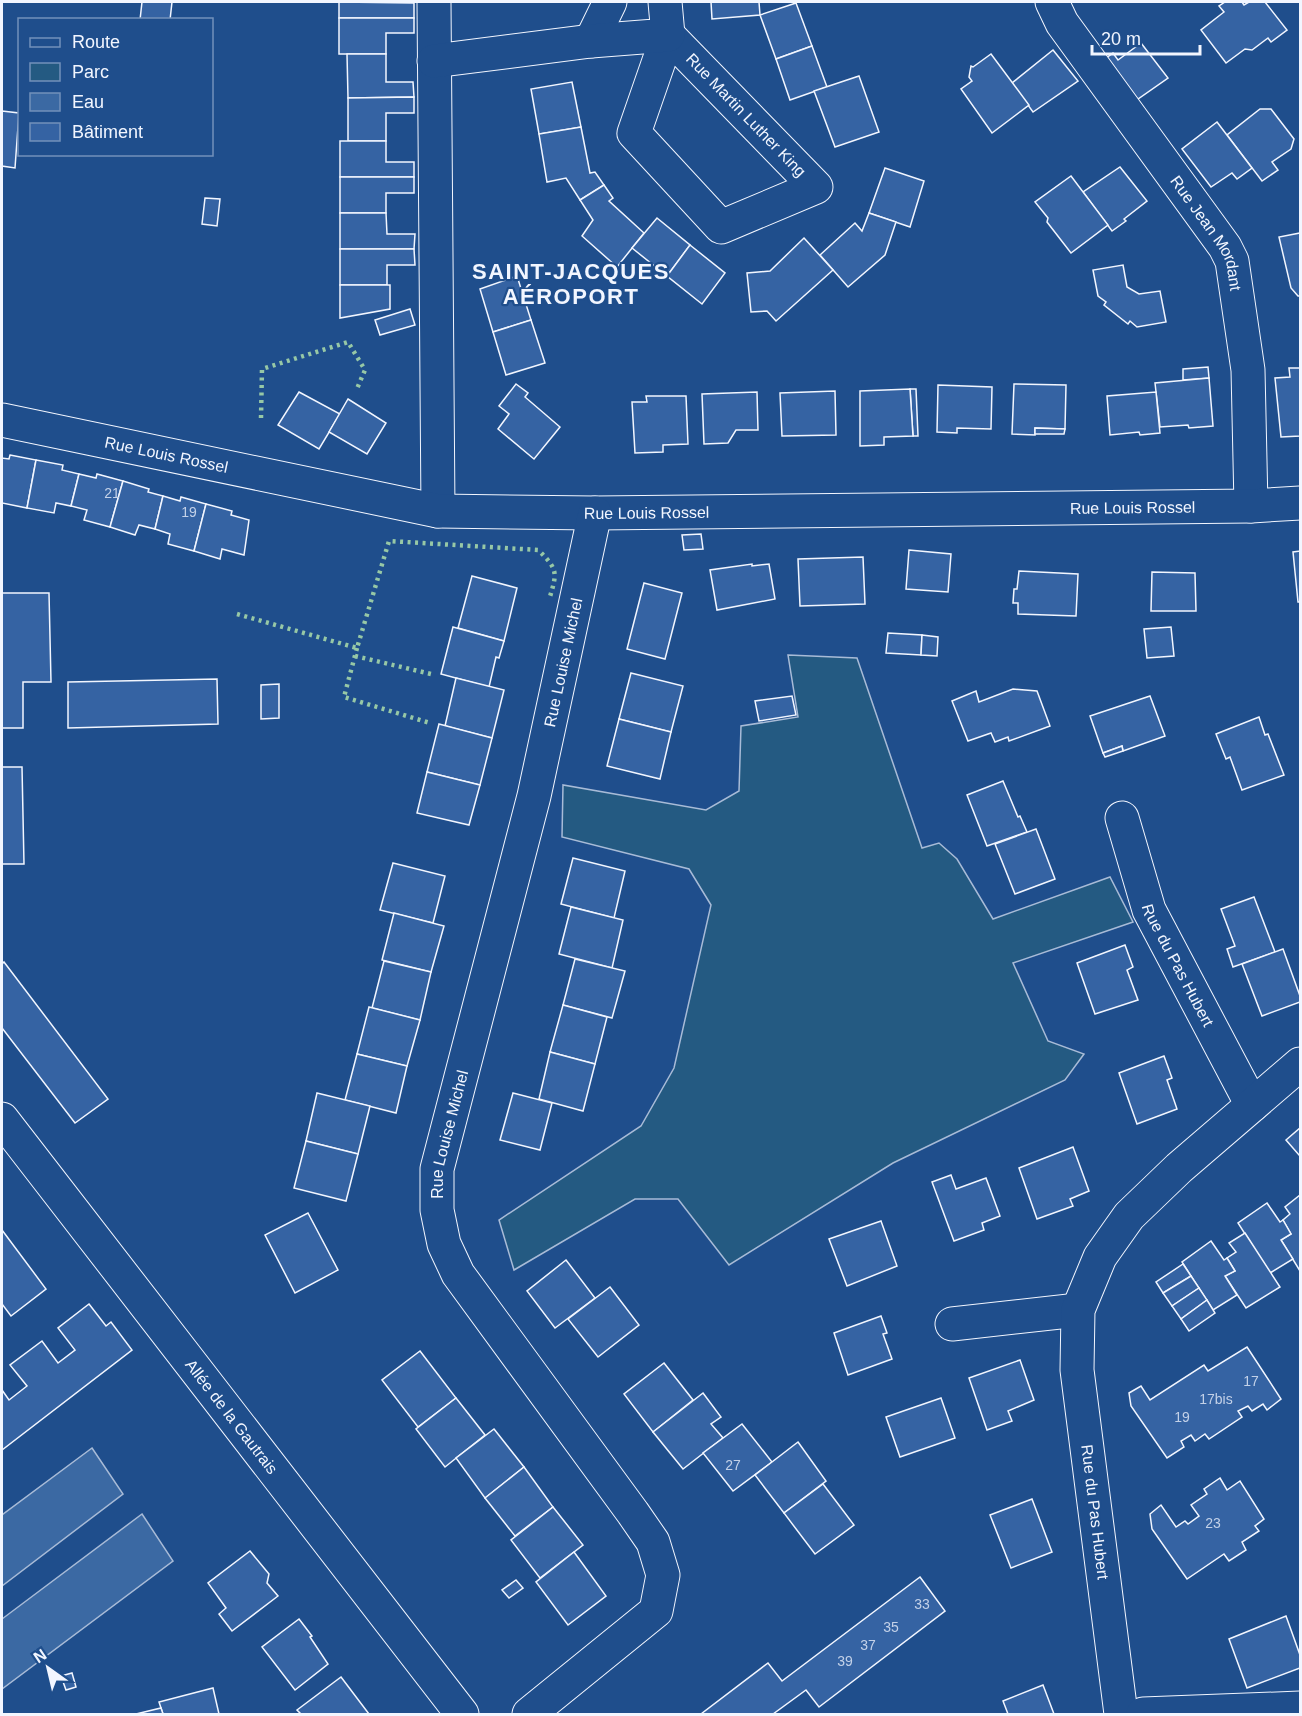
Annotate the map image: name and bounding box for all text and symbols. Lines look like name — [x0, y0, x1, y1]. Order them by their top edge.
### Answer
legend — [18, 18, 213, 156]
scale bar — [1092, 18, 1200, 56]
text: 20 m — [1101, 29, 1141, 49]
text: Route — [72, 32, 120, 52]
street label: Rue Martin Luther King — [683, 50, 809, 180]
text: Parc — [72, 62, 109, 82]
text: Eau — [72, 92, 104, 112]
text: Bâtiment — [72, 122, 143, 142]
street label: Rue Jean Mordant — [1167, 172, 1245, 292]
district label: SAINT-JACQUES AÉROPORT — [472, 259, 670, 309]
street label: Rue Louis Rossel — [103, 433, 230, 475]
house number: 21 — [104, 485, 120, 501]
street label: Rue Louis Rossel — [1070, 498, 1195, 516]
street label: Rue Louis Rossel — [584, 503, 709, 522]
house number: 19 — [181, 504, 197, 520]
street label: Rue Louise Michel — [541, 596, 585, 729]
street label: Rue du Pas Hubert — [1139, 902, 1218, 1030]
street label: Rue Louise Michel — [429, 1068, 471, 1199]
street label: Allée de la Gautrais — [183, 1356, 281, 1477]
house number: 17 — [1243, 1373, 1259, 1389]
house number: 17bis — [1199, 1391, 1233, 1407]
house number: 19 — [1174, 1409, 1190, 1425]
street label: Rue du Pas Hubert — [1078, 1443, 1112, 1581]
house number: 27 — [725, 1457, 741, 1473]
house number: 23 — [1205, 1515, 1221, 1531]
house number: 33 — [914, 1596, 930, 1612]
house number: 35 — [883, 1619, 899, 1635]
house number: 37 — [860, 1637, 876, 1653]
north arrow — [18, 1638, 78, 1698]
text: N — [30, 1646, 49, 1666]
house number: 39 — [837, 1653, 853, 1669]

